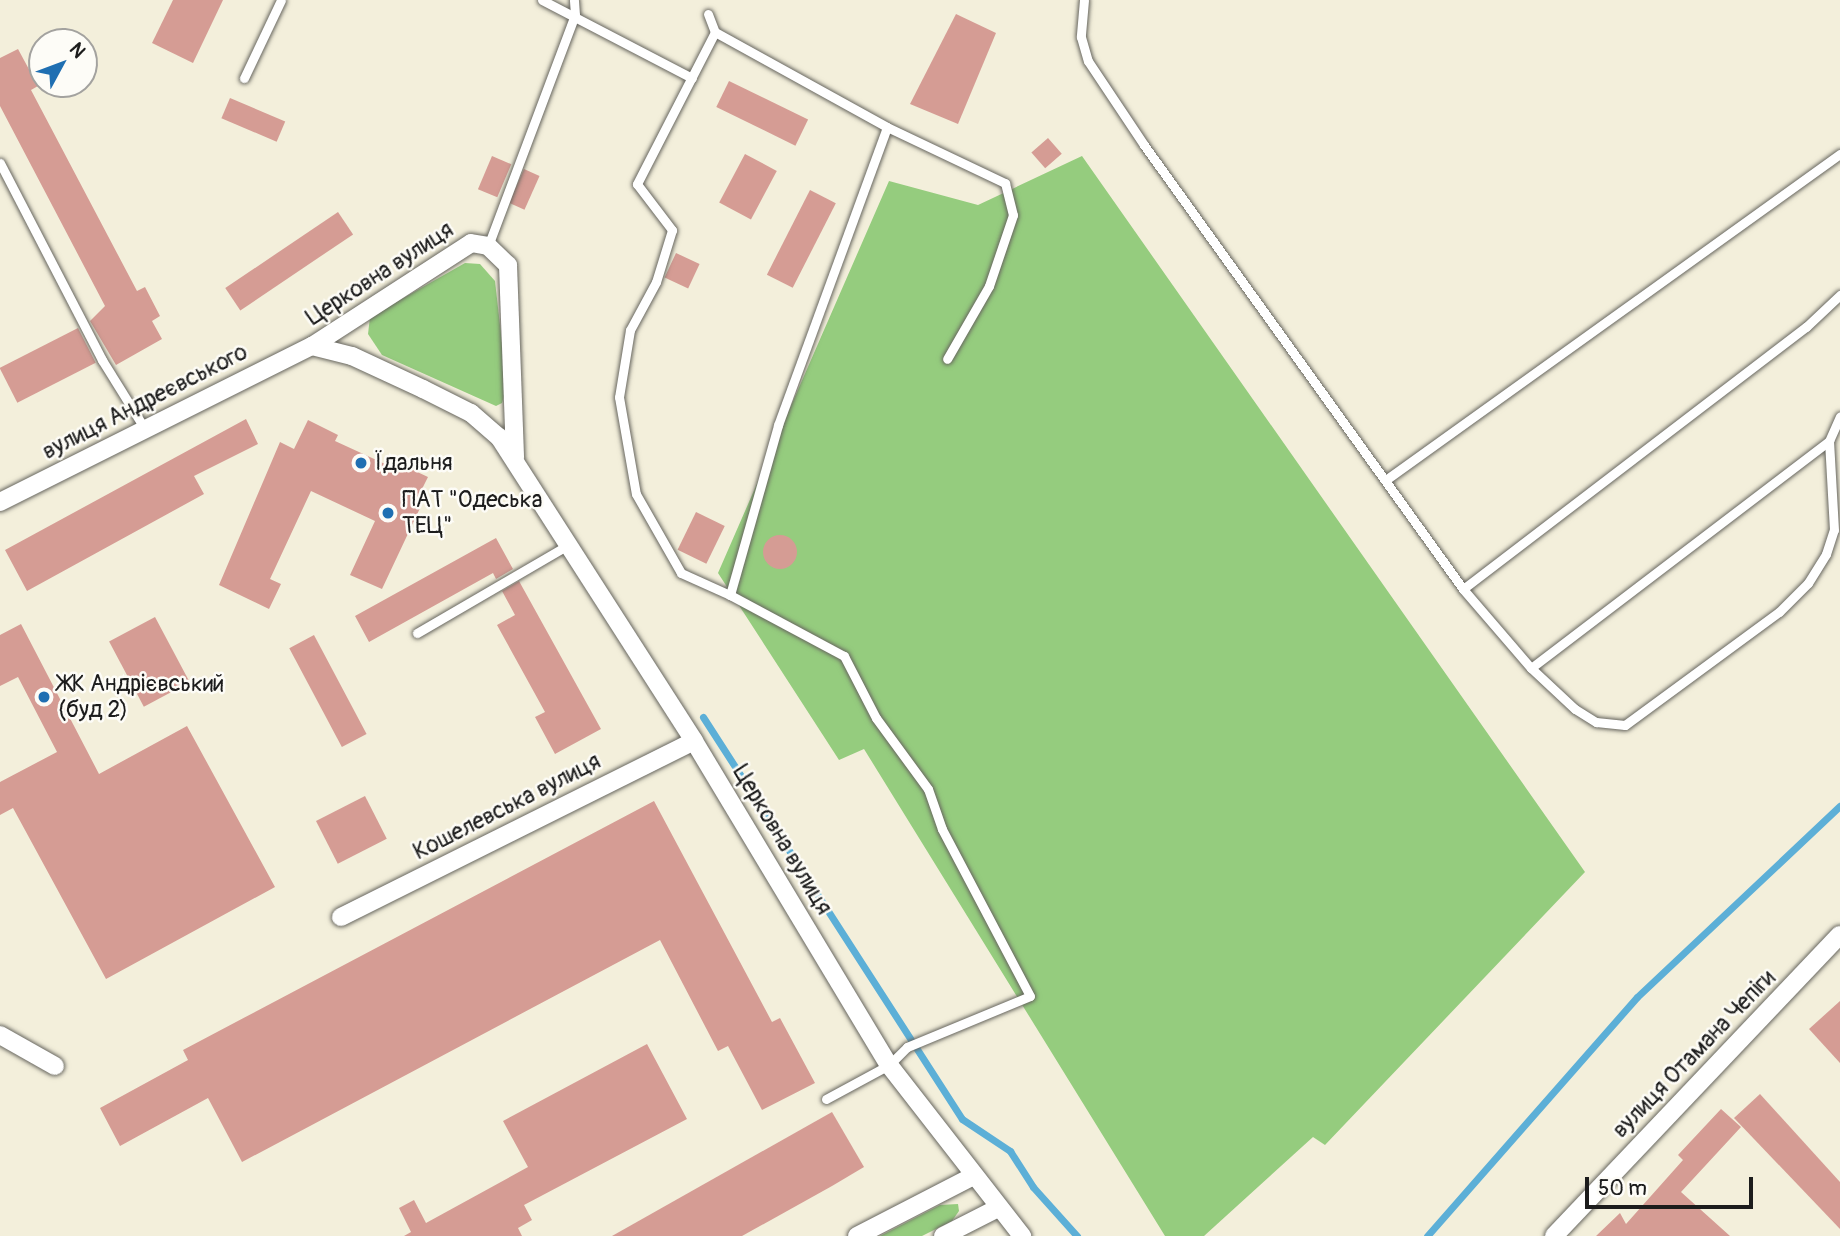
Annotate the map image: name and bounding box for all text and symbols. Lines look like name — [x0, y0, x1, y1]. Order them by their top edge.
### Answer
north arrow — [28, 28, 98, 98]
text: N — [64, 38, 91, 63]
street label: Церковна вулиця — [301, 216, 459, 332]
street label: вулиця Андреєвського — [38, 338, 252, 466]
place label: Їдальня — [375, 449, 452, 477]
marker: Їдальня — [353, 455, 369, 471]
place label: ПАТ "Одеська ТЕЦ" — [402, 486, 542, 540]
marker: ПАТ "Одеська ТЕЦ" — [380, 505, 396, 521]
place label: ЖК Андрієвський (буд 2) — [58, 670, 224, 724]
marker: ЖК Андрієвський (буд 2) — [36, 689, 52, 705]
street label: Кошелевська вулиця — [409, 748, 605, 866]
street label: Церковна вулиця — [726, 760, 838, 920]
street label: вулиця Отамана Чепіги — [1607, 964, 1781, 1144]
scale bar — [1588, 1162, 1756, 1206]
text: 50 m — [1598, 1175, 1647, 1202]

